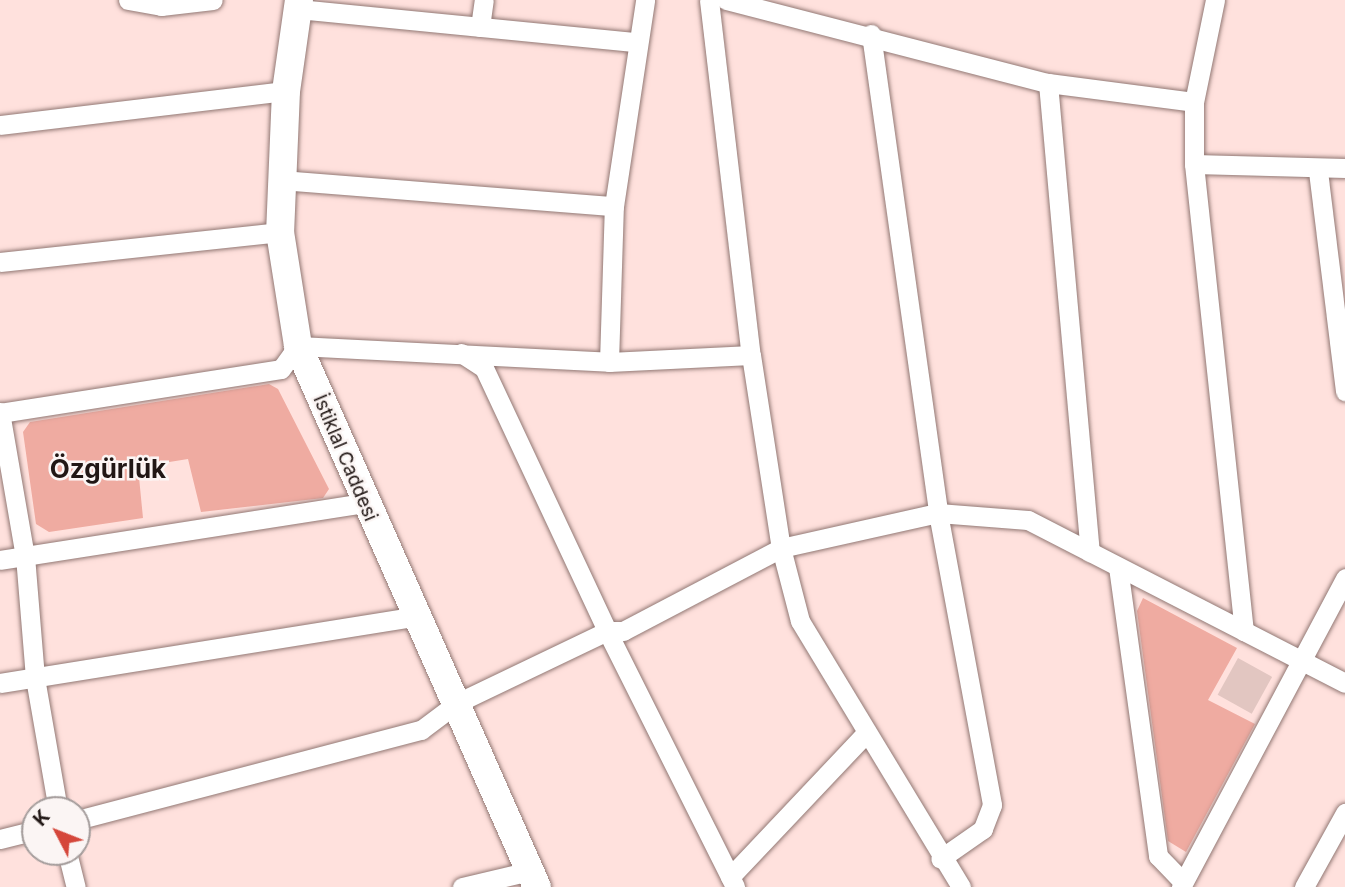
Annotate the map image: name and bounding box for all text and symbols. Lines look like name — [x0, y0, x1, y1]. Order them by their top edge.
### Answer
street label: İstiklal Caddesi — [308, 391, 382, 525]
district label: Özgürlük — [50, 453, 166, 485]
north arrow — [21, 796, 91, 866]
text: K — [28, 805, 55, 831]

